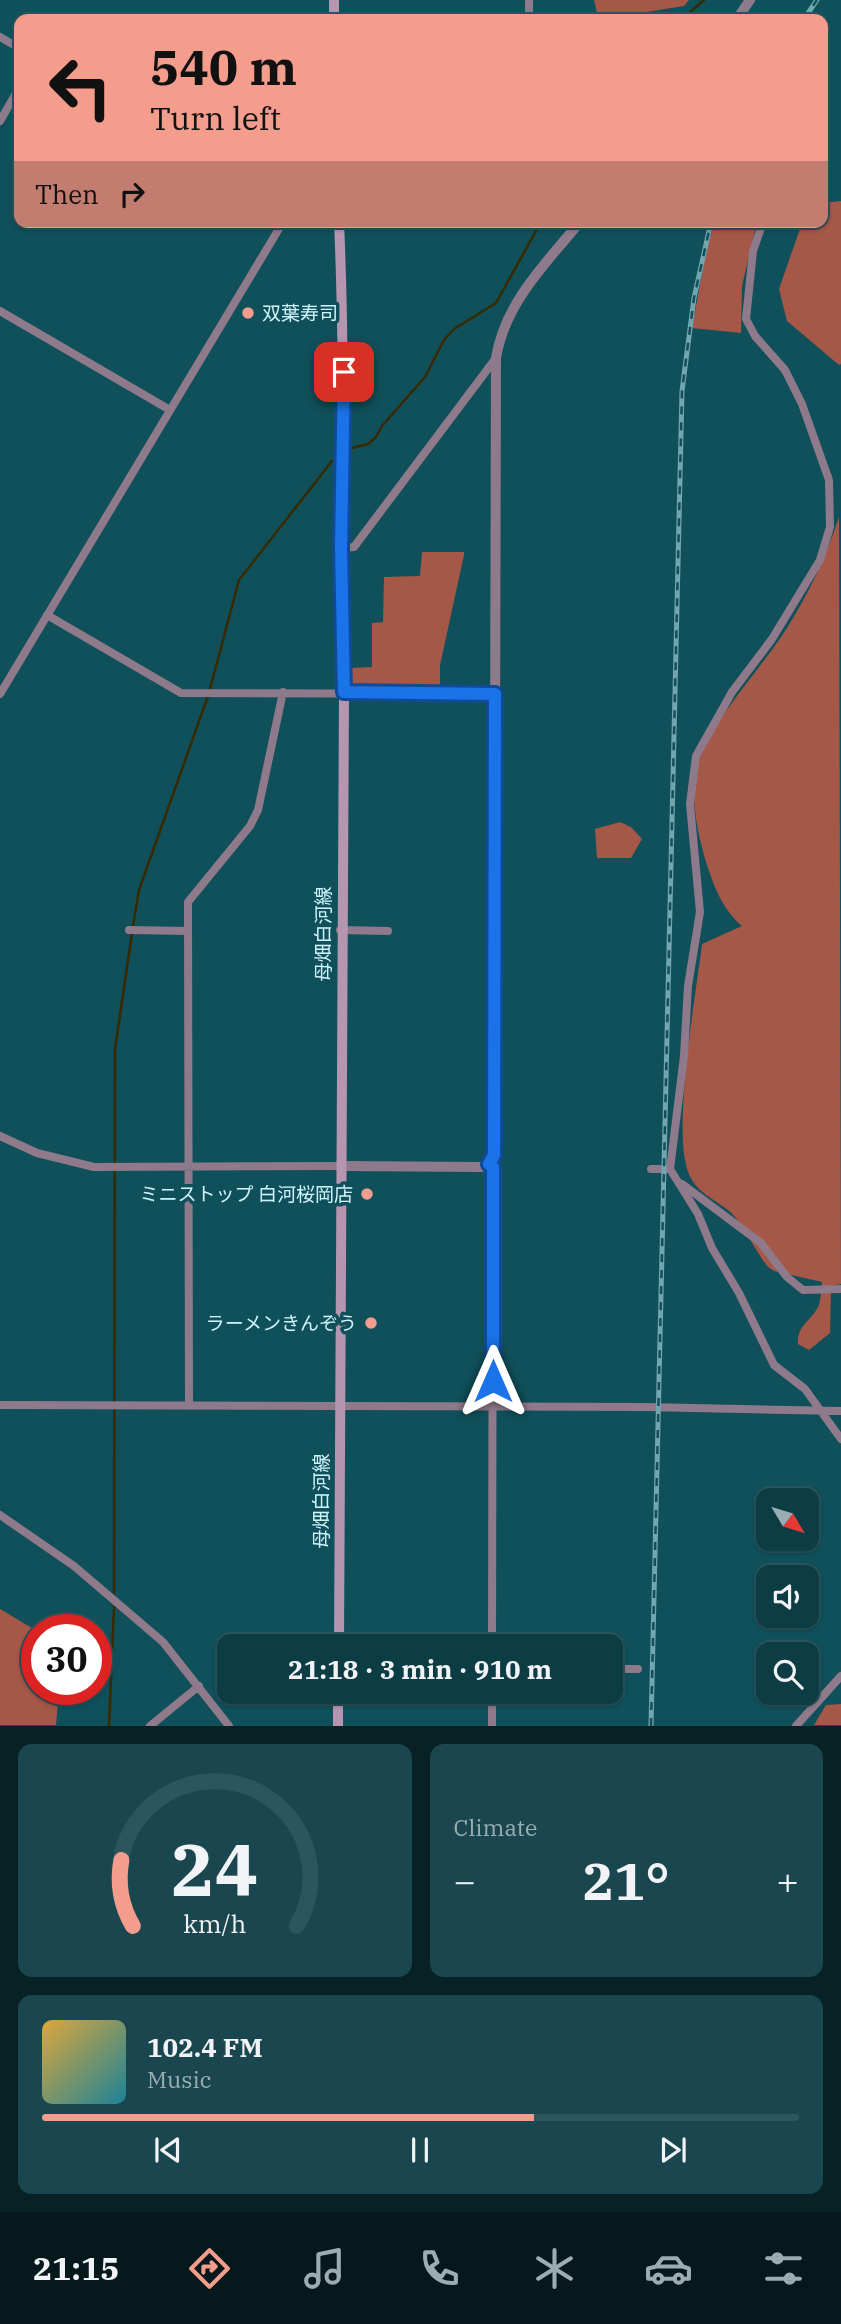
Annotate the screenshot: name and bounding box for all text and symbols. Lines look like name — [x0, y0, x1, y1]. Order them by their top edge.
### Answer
text: 540 m — [150, 35, 297, 98]
icon: left — [35, 42, 126, 133]
text: Turn left — [150, 97, 281, 139]
icon: right — [113, 175, 151, 213]
text: Then — [35, 177, 99, 211]
place label: 双葉寿司 — [262, 301, 338, 325]
marker: 双葉寿司 — [240, 305, 256, 321]
pin — [314, 342, 374, 402]
icon: arrive — [325, 353, 363, 391]
street label: 母畑白河線 — [311, 886, 335, 982]
place label: ミニストップ 白河桜岡店 — [140, 1182, 353, 1206]
marker: ミニストップ 白河桜岡店 — [359, 1186, 375, 1202]
place label: ラーメンきんぞう — [206, 1311, 357, 1335]
marker: ラーメンきんぞう — [363, 1315, 379, 1331]
position arrow — [456, 1344, 530, 1418]
street label: 母畑白河線 — [309, 1453, 333, 1549]
north arrow — [756, 1488, 819, 1550]
map controls — [756, 1488, 819, 1705]
button: sound — [756, 1565, 819, 1628]
speed limit sign: 30 — [21, 1614, 112, 1705]
button: search — [756, 1642, 819, 1705]
text: 21:18 · 3 min · 910 m — [288, 1652, 552, 1686]
text: Climate — [454, 1812, 537, 1842]
text: 24 — [171, 1822, 258, 1917]
text: 21° — [583, 1847, 670, 1914]
text: − — [454, 1856, 476, 1905]
text: + — [776, 1856, 799, 1905]
text: km/h — [183, 1907, 246, 1940]
text: 102.4 FM — [147, 2030, 263, 2064]
text: Music — [147, 2064, 212, 2094]
icon: previous — [149, 2131, 187, 2169]
icon: pause — [401, 2131, 439, 2169]
icon: next — [654, 2131, 692, 2169]
icon: directions — [185, 2244, 234, 2293]
icon: music — [300, 2244, 349, 2293]
icon: phone — [415, 2244, 464, 2293]
icon: climate — [530, 2244, 579, 2293]
icon: car — [644, 2244, 693, 2293]
icon: filters — [759, 2244, 808, 2293]
text: 21:15 — [33, 2247, 119, 2289]

